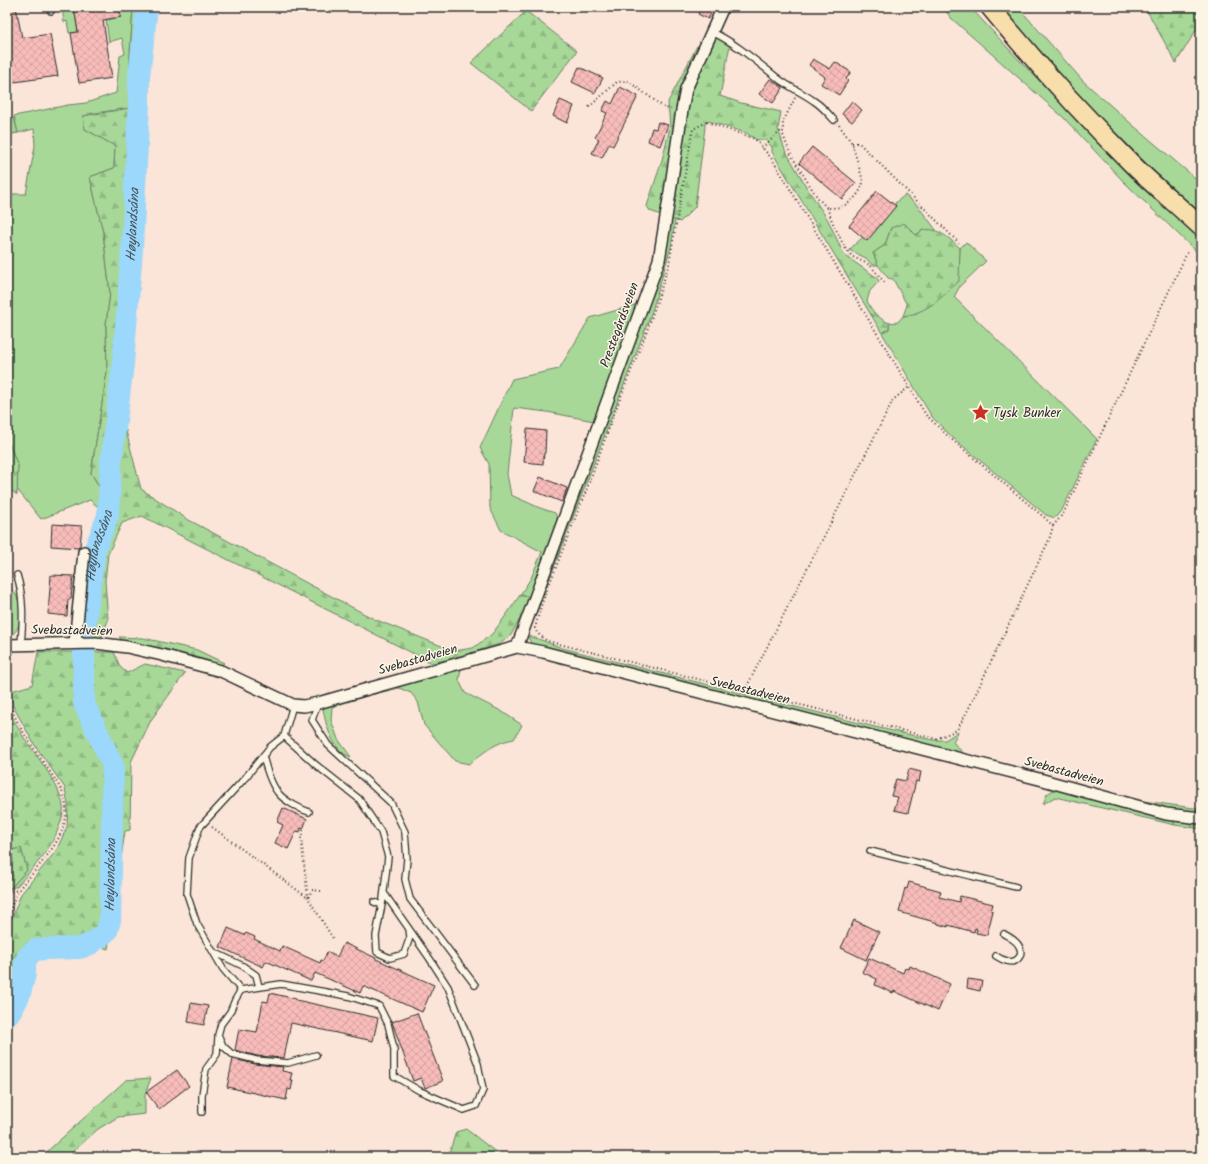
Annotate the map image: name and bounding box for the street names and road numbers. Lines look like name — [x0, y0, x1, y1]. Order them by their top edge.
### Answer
street label: Prestegårdsveien — [595, 279, 645, 371]
street label: Svebastadveien — [31, 620, 113, 642]
street label: Svebastadveien — [376, 639, 460, 681]
street label: Svebastadveien — [708, 671, 792, 711]
street label: Svebastadveien — [1022, 751, 1106, 793]

